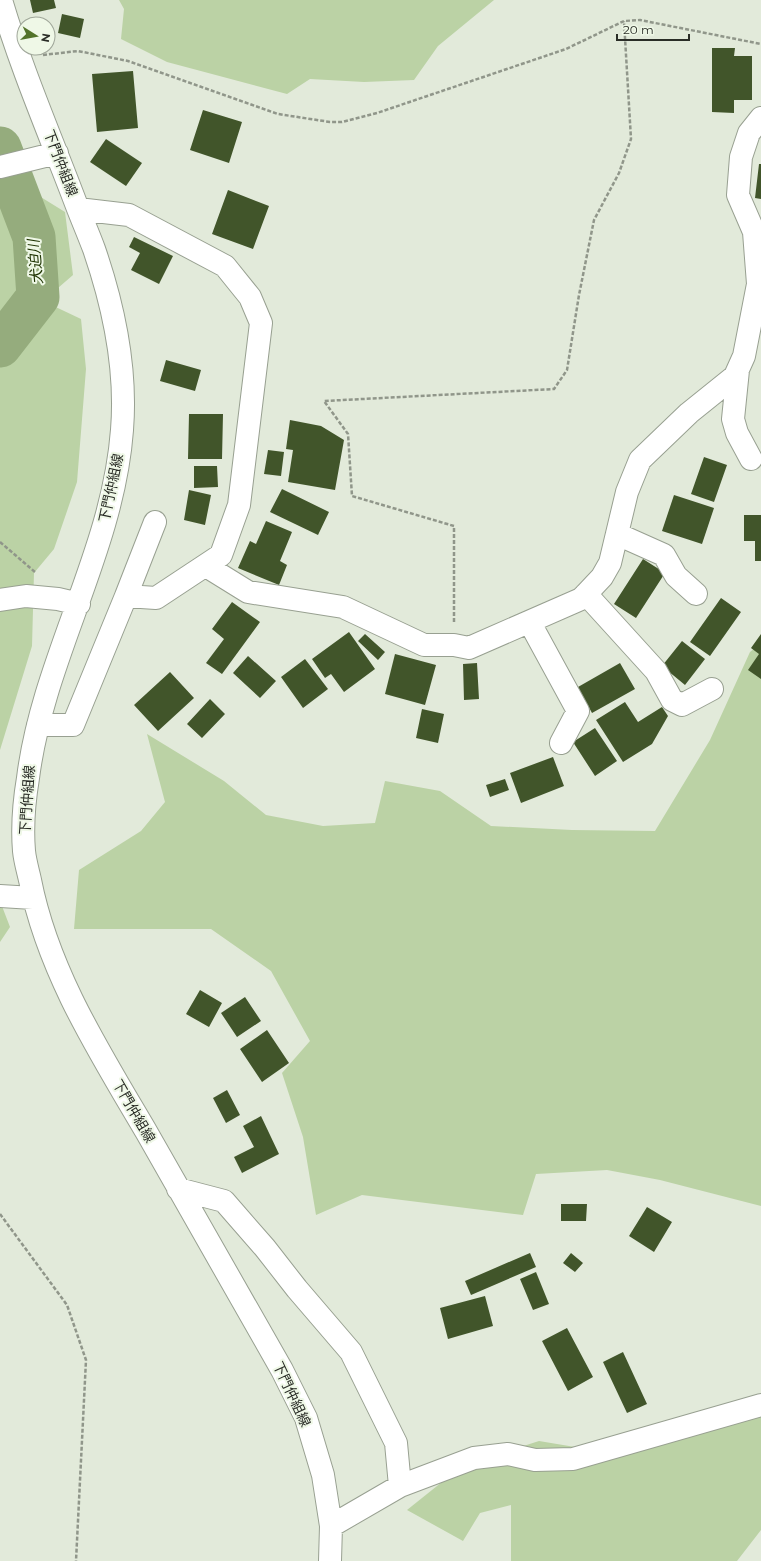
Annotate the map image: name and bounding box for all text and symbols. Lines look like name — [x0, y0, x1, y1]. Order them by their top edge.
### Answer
north arrow — [16, 16, 56, 56]
scale bar — [617, 16, 689, 42]
text: 20 m — [623, 22, 654, 37]
text: N — [38, 32, 54, 44]
street label: 下門仲組線 — [40, 127, 82, 199]
water label: 犬迫川 — [23, 237, 46, 285]
street label: 下門仲組線 — [95, 452, 127, 524]
street label: 下門仲組線 — [16, 764, 38, 836]
street label: 下門仲組線 — [109, 1076, 159, 1146]
street label: 下門仲組線 — [269, 1358, 315, 1430]

